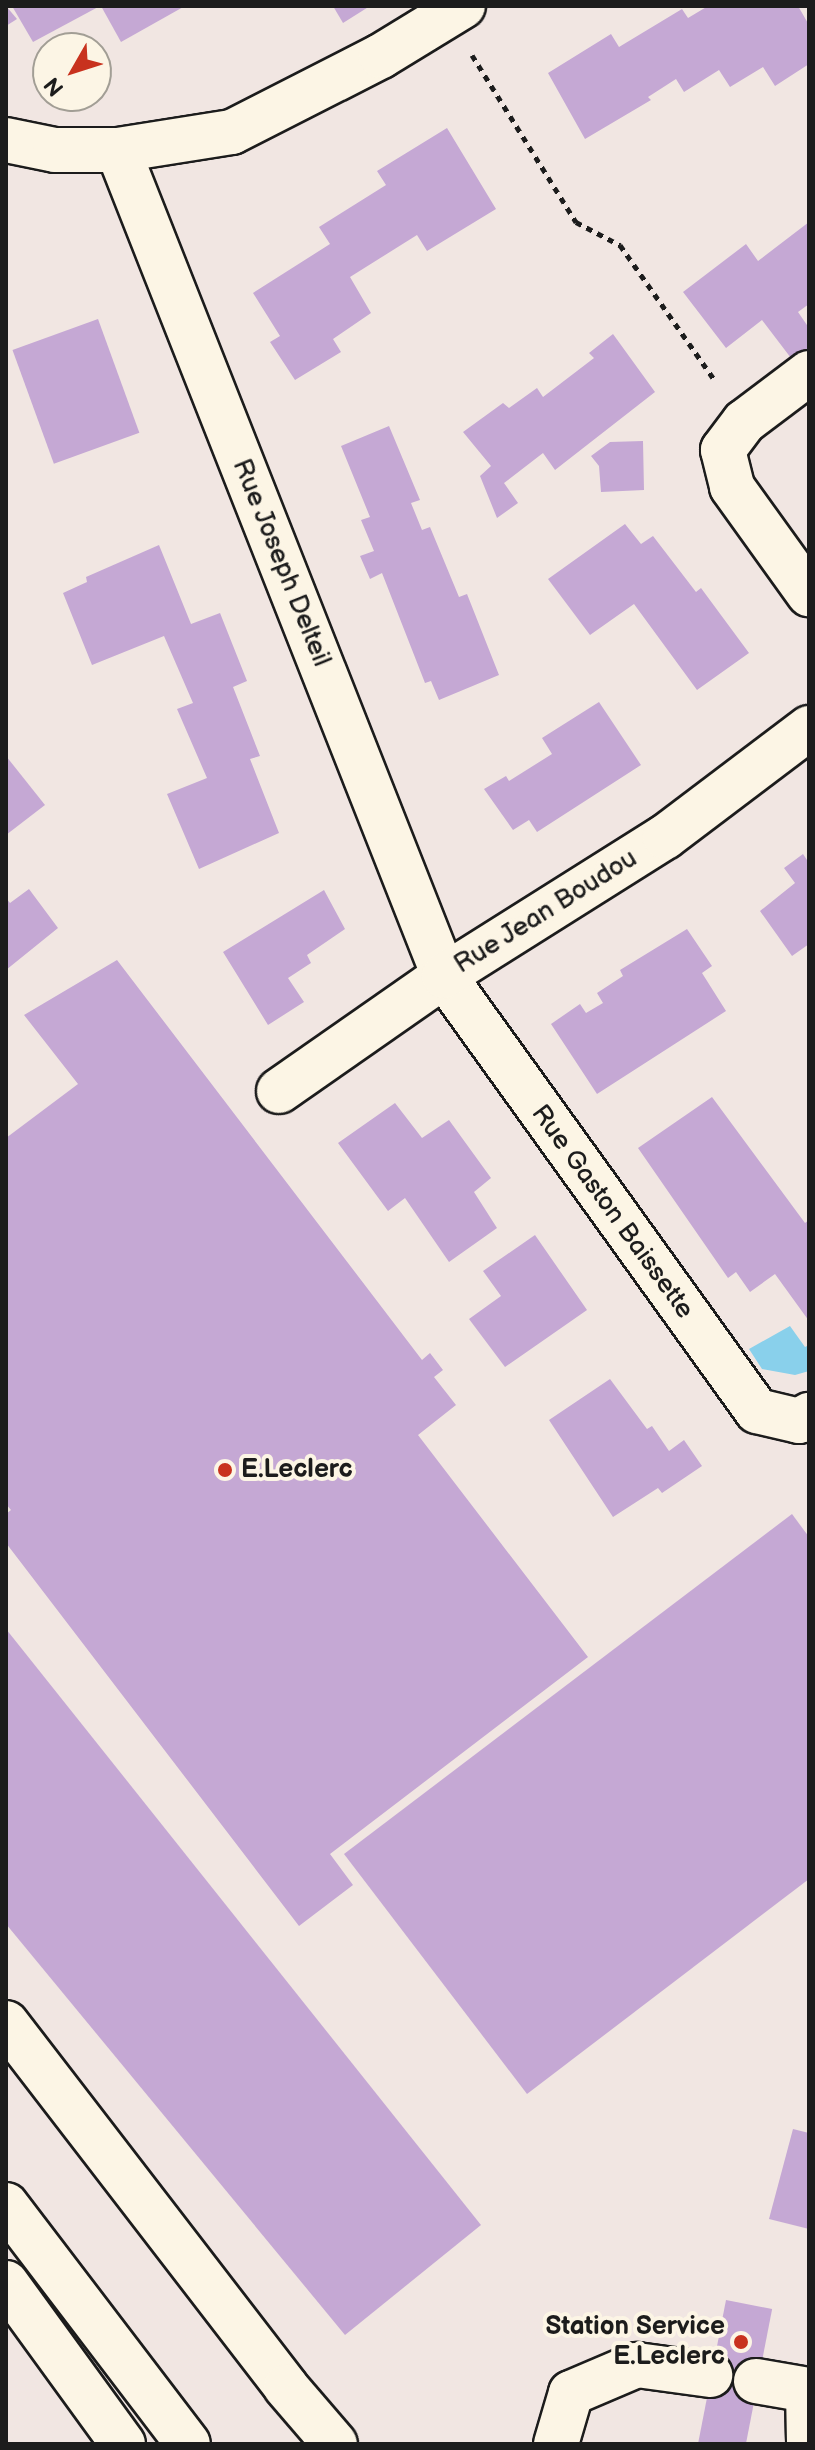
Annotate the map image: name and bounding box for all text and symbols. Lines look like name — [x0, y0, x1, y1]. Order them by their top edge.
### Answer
north arrow — [32, 32, 112, 112]
text: N — [39, 71, 70, 101]
street label: Rue Joseph Delteil — [225, 454, 337, 672]
street label: Rue Jean Boudou — [448, 843, 644, 981]
street label: Rue Gaston Baissette — [524, 1099, 700, 1325]
place label: E.Leclerc — [241, 1454, 353, 1486]
marker: E.Leclerc — [216, 1461, 234, 1479]
place label: Station Service E.Leclerc — [546, 2311, 725, 2372]
marker: Station Service E.Leclerc — [732, 2333, 750, 2351]

